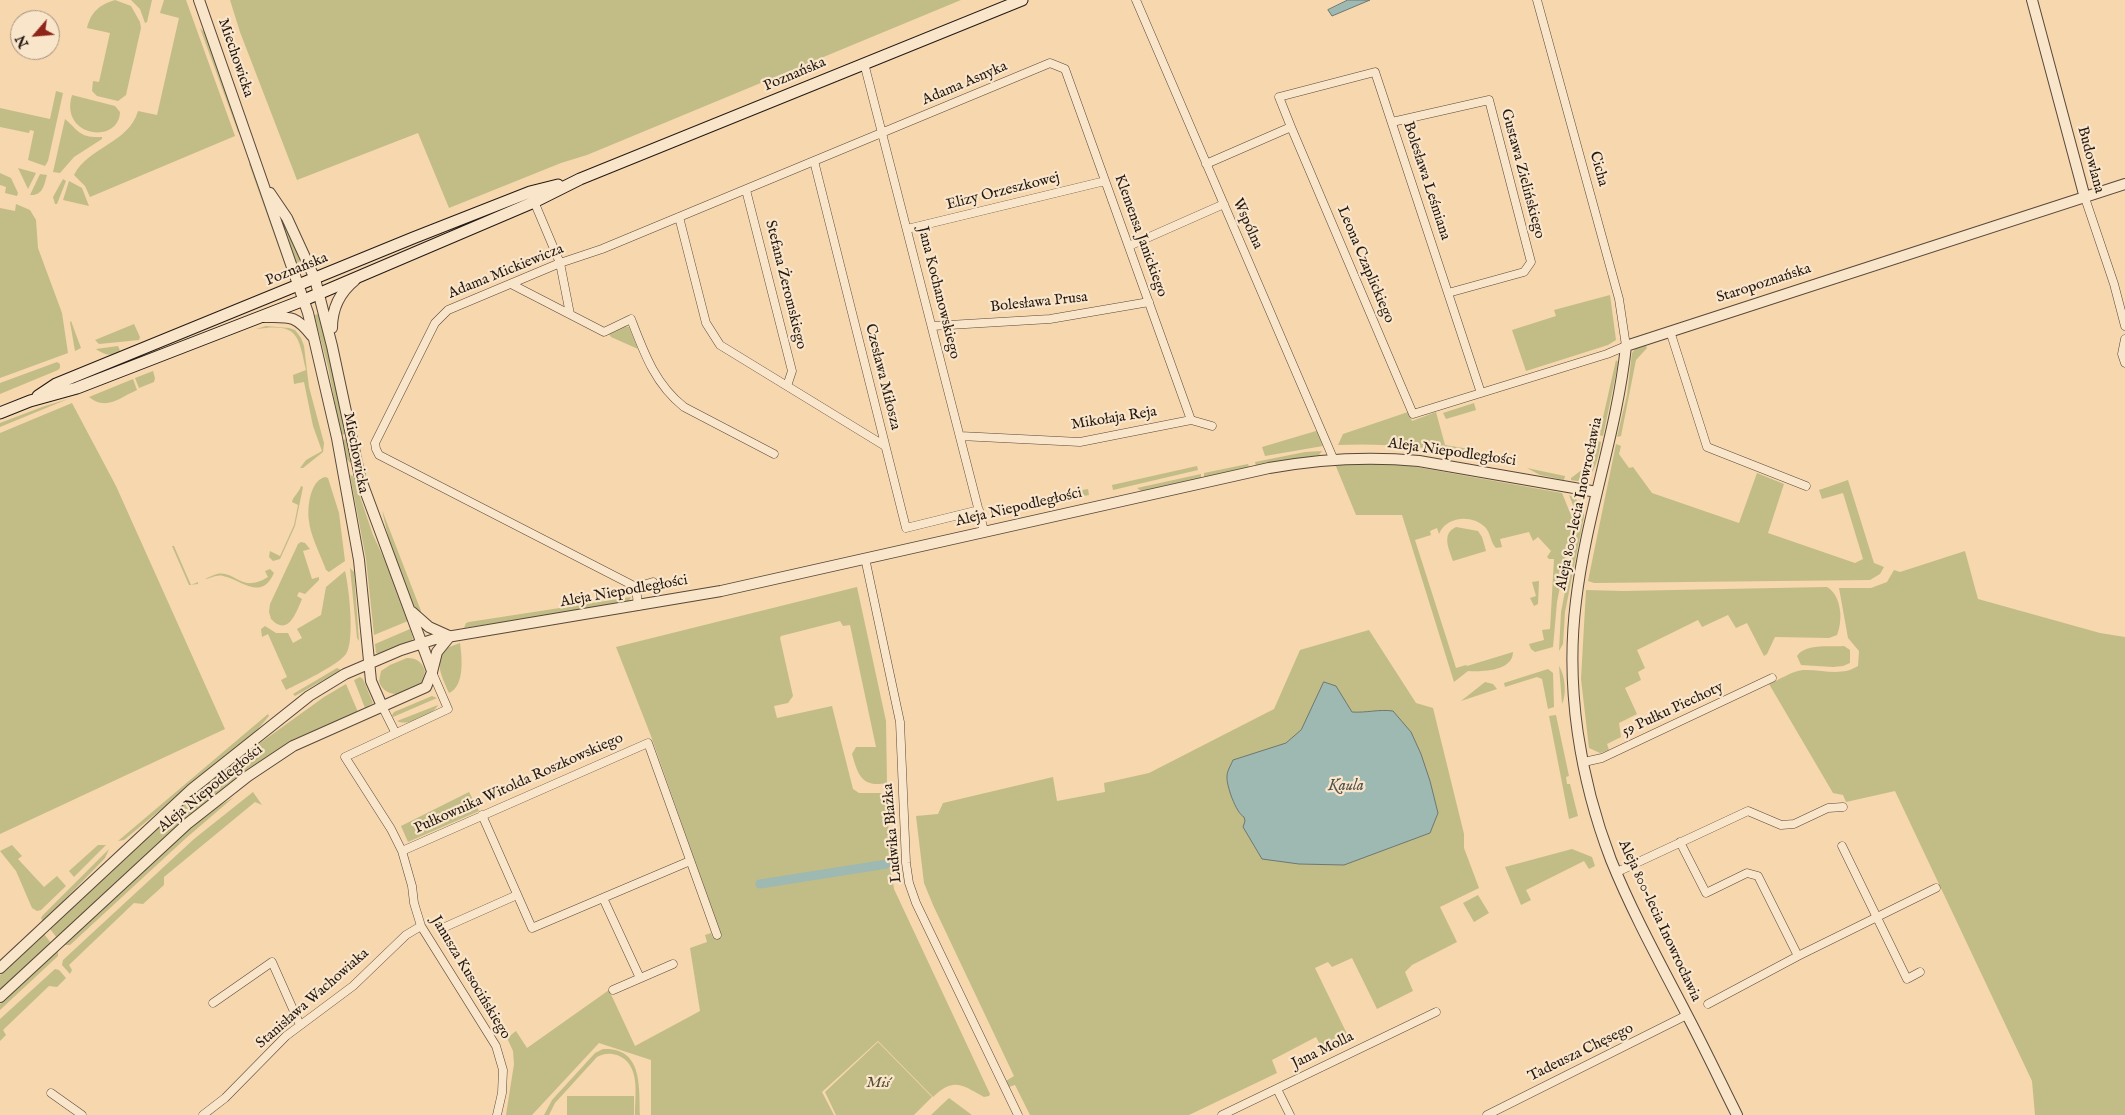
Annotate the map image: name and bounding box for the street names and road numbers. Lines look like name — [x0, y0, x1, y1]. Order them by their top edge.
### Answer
street label: Miechowicka — [213, 16, 257, 100]
street label: Poznańska — [761, 54, 829, 96]
street label: Adama Asnyka — [920, 58, 1010, 110]
street label: Gustawa Zielińskiego — [1496, 107, 1548, 241]
street label: Bolesława Leśmiana — [1398, 119, 1454, 243]
street label: Budowlana — [2072, 125, 2108, 195]
street label: Cicha — [1585, 150, 1611, 188]
street label: Elizy Orzeszkowej — [944, 169, 1062, 215]
street label: Klemensa Janickiego — [1110, 172, 1170, 300]
street label: Wspólna — [1228, 196, 1266, 252]
street label: Leona Czaplickiego — [1332, 204, 1398, 326]
street label: Stefana Żeromskiego — [760, 219, 810, 351]
street label: Jana Kochanowskiego — [913, 225, 963, 361]
street label: Adama Mickiewicza — [446, 241, 566, 303]
street label: Poznańska — [263, 249, 331, 291]
street label: Staropoznańska — [1714, 260, 1814, 308]
street label: Bolesława Prusa — [989, 289, 1089, 317]
street label: Czesława Miłosza — [860, 322, 904, 432]
street label: Mikołaja Reja — [1070, 403, 1158, 435]
street label: Miechowicka — [338, 411, 372, 495]
street label: Aleja 800-lecia Inowrocławia — [1553, 416, 1607, 592]
street label: Aleja Niepodległości — [1387, 435, 1517, 471]
street label: Aleja Niepodległości — [954, 485, 1084, 531]
street label: Aleja Niepodległości — [559, 572, 689, 612]
street label: 59 Pułku Piechoty — [1620, 679, 1726, 741]
street label: Pułkownika Witolda Roszkowskiego — [412, 730, 626, 838]
street label: Aleja Niepodległości — [155, 741, 267, 837]
street label: Ludwika Błażka — [880, 782, 906, 884]
street label: Aleja 800-lecia Inowrocławia — [1614, 837, 1704, 1005]
street label: Janusza Kusocińskiego — [426, 913, 514, 1043]
street label: Stanisława Wachowiaka — [253, 945, 373, 1053]
street label: Tadeusza Chęsego — [1525, 1020, 1637, 1086]
street label: Jana Molla — [1289, 1028, 1357, 1074]

